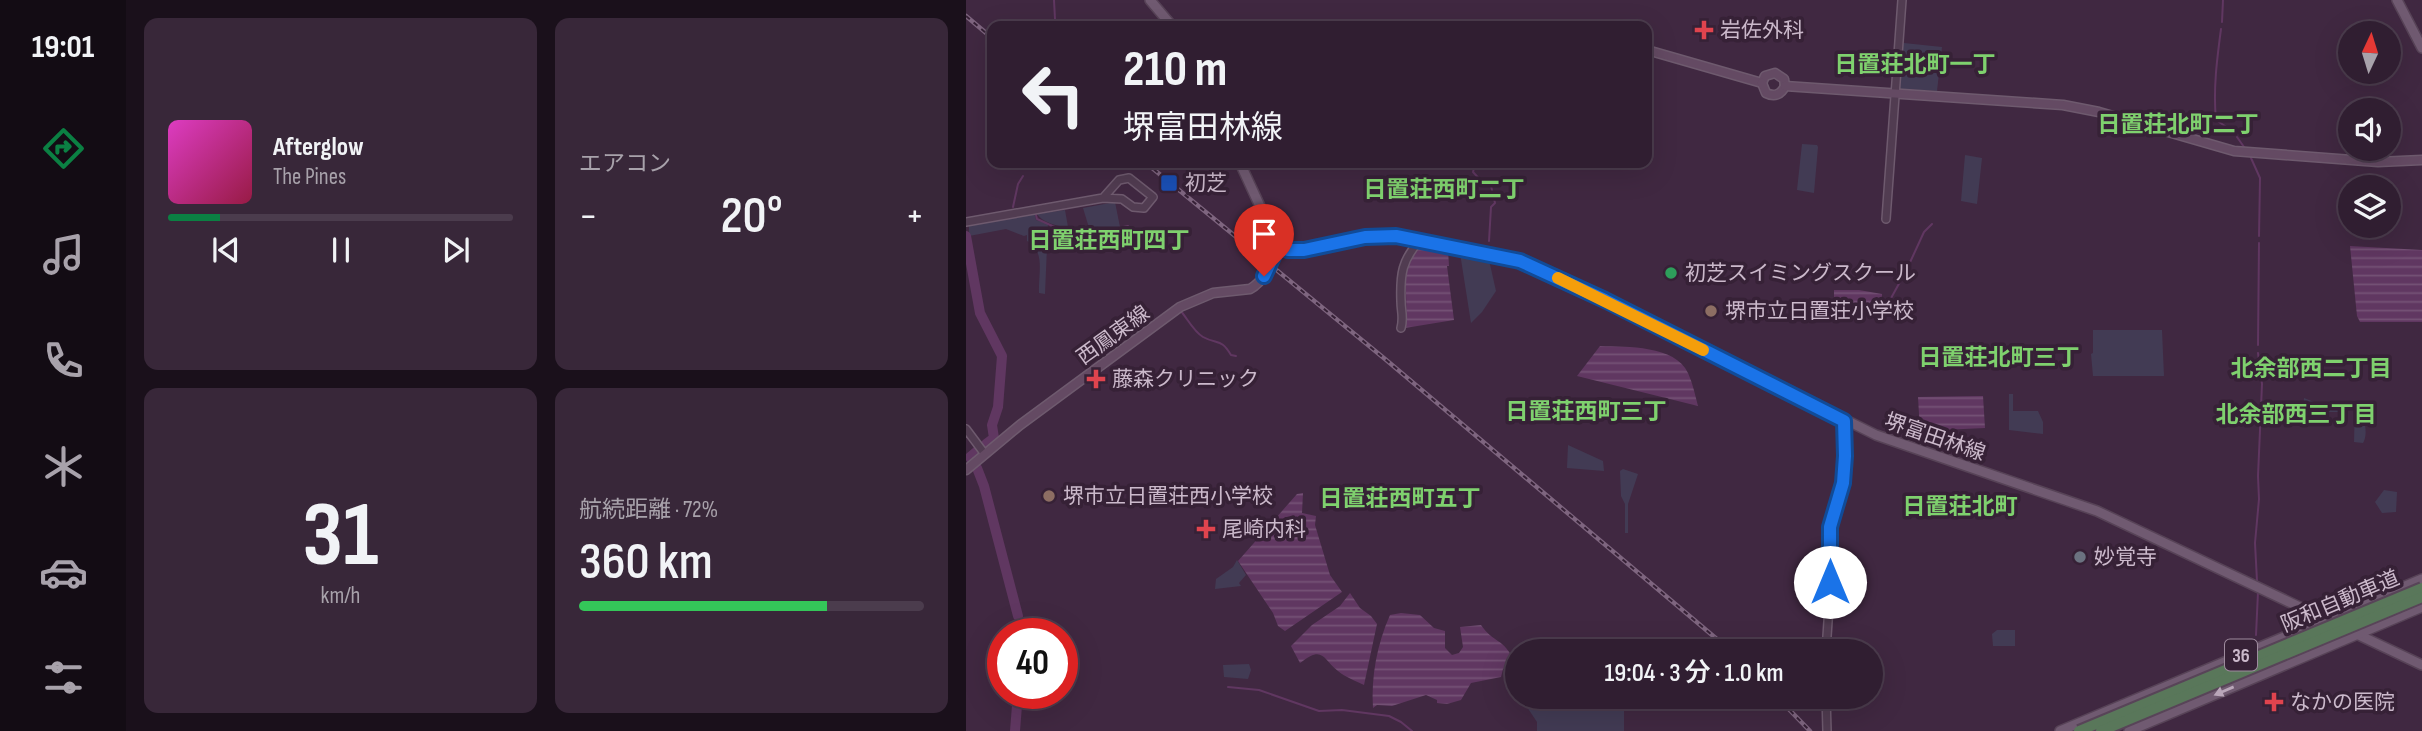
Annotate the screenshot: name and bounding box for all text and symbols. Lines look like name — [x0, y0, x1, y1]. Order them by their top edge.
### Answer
place label: 岩佐外科 — [1720, 18, 1804, 43]
marker: 岩佐外科 — [1694, 20, 1714, 40]
north arrow — [2338, 21, 2401, 84]
map controls — [2338, 21, 2401, 238]
text: 19:01 — [32, 28, 94, 67]
text: 210 m — [1123, 41, 1227, 100]
icon: left — [1008, 49, 1099, 140]
district label: 日置荘北町一丁 — [1835, 51, 1996, 79]
button: sound — [2338, 98, 2401, 161]
text: 堺富田林線 — [1123, 109, 1283, 148]
district label: 日置荘北町二丁 — [2098, 111, 2259, 139]
icon: directions — [39, 124, 88, 173]
text: Afterglow — [273, 132, 364, 163]
text: エアコン — [579, 150, 671, 178]
text: The Pines — [273, 163, 346, 191]
place label: 初芝 — [1185, 171, 1227, 196]
marker: 初芝 — [1159, 173, 1179, 193]
button: layers — [2338, 175, 2401, 238]
district label: 日置荘西町二丁 — [1364, 176, 1525, 204]
text: 20° — [720, 185, 783, 248]
text: − — [579, 194, 598, 239]
text: + — [905, 194, 924, 239]
pin — [1234, 204, 1294, 276]
icon: arrive — [1245, 215, 1283, 253]
district label: 日置荘西町四丁 — [1029, 227, 1190, 255]
icon: music — [39, 230, 88, 279]
icon: previous — [207, 231, 245, 269]
icon: pause — [322, 231, 360, 269]
icon: next — [437, 231, 475, 269]
place label: 初芝スイミングスクール — [1685, 261, 1916, 286]
marker: 初芝スイミングスクール — [1663, 265, 1679, 281]
place label: 堺市立日置荘小学校 — [1725, 299, 1914, 324]
street label: 西鳳東線 — [1072, 301, 1155, 370]
marker: 堺市立日置荘小学校 — [1703, 303, 1719, 319]
icon: phone — [39, 336, 88, 385]
district label: 日置荘北町三丁 — [1919, 344, 2080, 372]
district label: 北余部西二丁目 — [2231, 355, 2392, 383]
place label: 藤森クリニック — [1112, 367, 1259, 392]
marker: 藤森クリニック — [1086, 369, 1106, 389]
district label: 日置荘西町三丁 — [1506, 398, 1667, 426]
district label: 北余部西三丁目 — [2216, 401, 2377, 429]
street label: 堺富田林線 — [1881, 409, 1989, 466]
icon: climate — [39, 442, 88, 491]
text: 31 — [302, 482, 379, 591]
place label: 堺市立日置荘西小学校 — [1063, 484, 1273, 509]
district label: 日置荘西町五丁 — [1320, 485, 1481, 513]
marker: 堺市立日置荘西小学校 — [1041, 488, 1057, 504]
district label: 日置荘北町 — [1903, 493, 2018, 521]
text: 航続距離 · 72% — [579, 496, 718, 524]
place label: 尾崎内科 — [1222, 517, 1306, 542]
marker: 尾崎内科 — [1196, 519, 1216, 539]
text: 360 km — [579, 531, 713, 594]
position arrow — [1793, 545, 1867, 619]
place label: 妙覚寺 — [2094, 545, 2157, 570]
icon: car — [39, 548, 88, 597]
marker: 妙覚寺 — [2072, 549, 2088, 565]
street label: 阪和自動車道 — [2277, 565, 2403, 638]
text: km/h — [321, 582, 360, 610]
speed limit sign: 40 — [987, 618, 1078, 709]
road number: 36 — [2225, 640, 2257, 670]
icon: filters — [39, 653, 88, 702]
text: 19:04 · 3 分 · 1.0 km — [1605, 658, 1783, 689]
one-way arrow — [2214, 685, 2234, 697]
place label: なかの医院 — [2290, 690, 2395, 715]
marker: なかの医院 — [2264, 692, 2284, 712]

